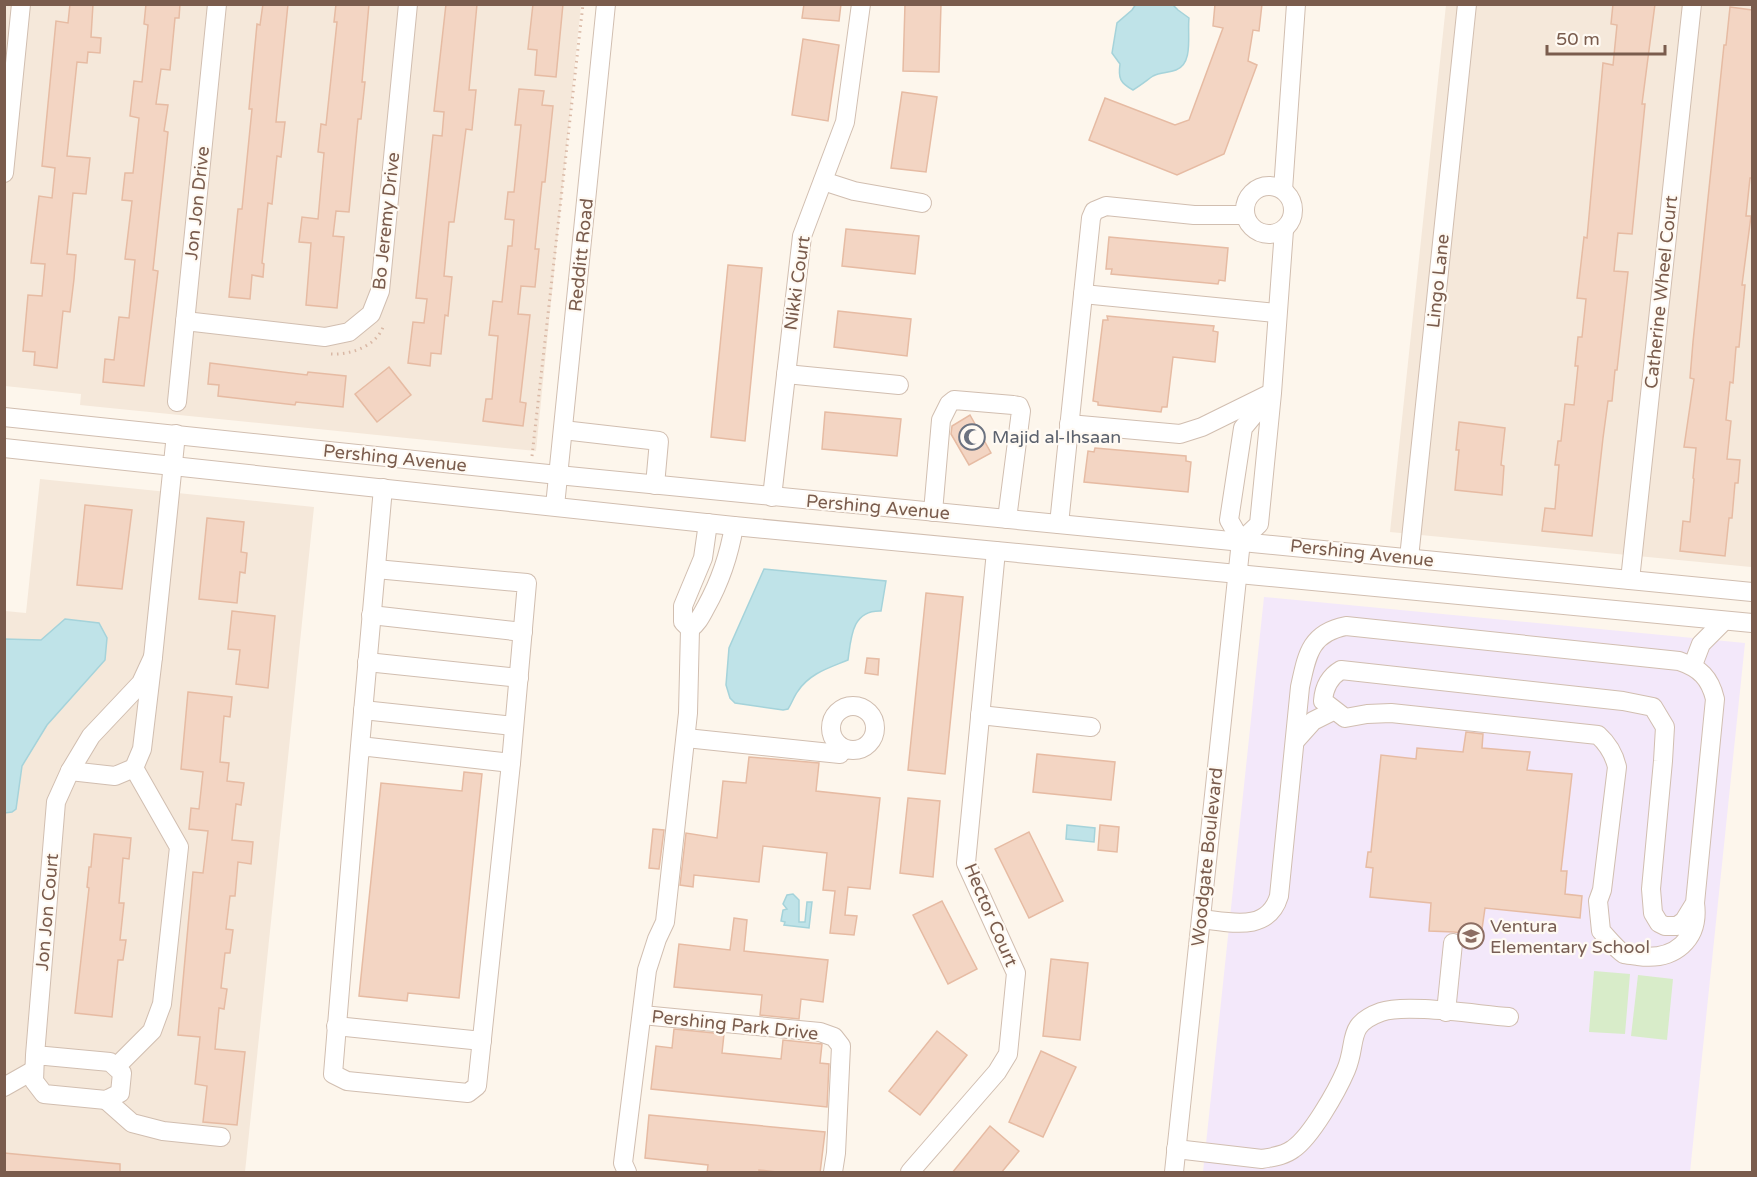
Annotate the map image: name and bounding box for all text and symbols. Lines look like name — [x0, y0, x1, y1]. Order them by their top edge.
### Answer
scale bar — [1547, 18, 1666, 56]
text: 50 m — [1556, 28, 1600, 50]
street label: Jon Jon Drive — [180, 145, 214, 261]
street label: Bo Jeremy Drive — [368, 151, 404, 291]
street label: Catherine Wheel Court — [1640, 194, 1682, 390]
street label: Redditt Road — [564, 197, 598, 313]
street label: Lingo Lane — [1422, 233, 1454, 329]
street label: Nikki Court — [779, 234, 815, 332]
mosque icon: Majid al-Ihsaan — [957, 422, 987, 452]
place label: Majid al-Ihsaan — [992, 426, 1121, 448]
street label: Pershing Avenue — [322, 440, 468, 476]
street label: Pershing Avenue — [805, 490, 951, 524]
street label: Pershing Avenue — [1289, 535, 1435, 571]
street label: Woodgate Boulevard — [1187, 766, 1227, 948]
street label: Jon Jon Court — [31, 852, 63, 972]
street label: Hector Court — [959, 860, 1023, 970]
place label: Ventura Elementary School — [1490, 915, 1650, 958]
school or university icon: Ventura Elementary School — [1456, 921, 1486, 951]
street label: Pershing Park Drive — [651, 1005, 819, 1045]

